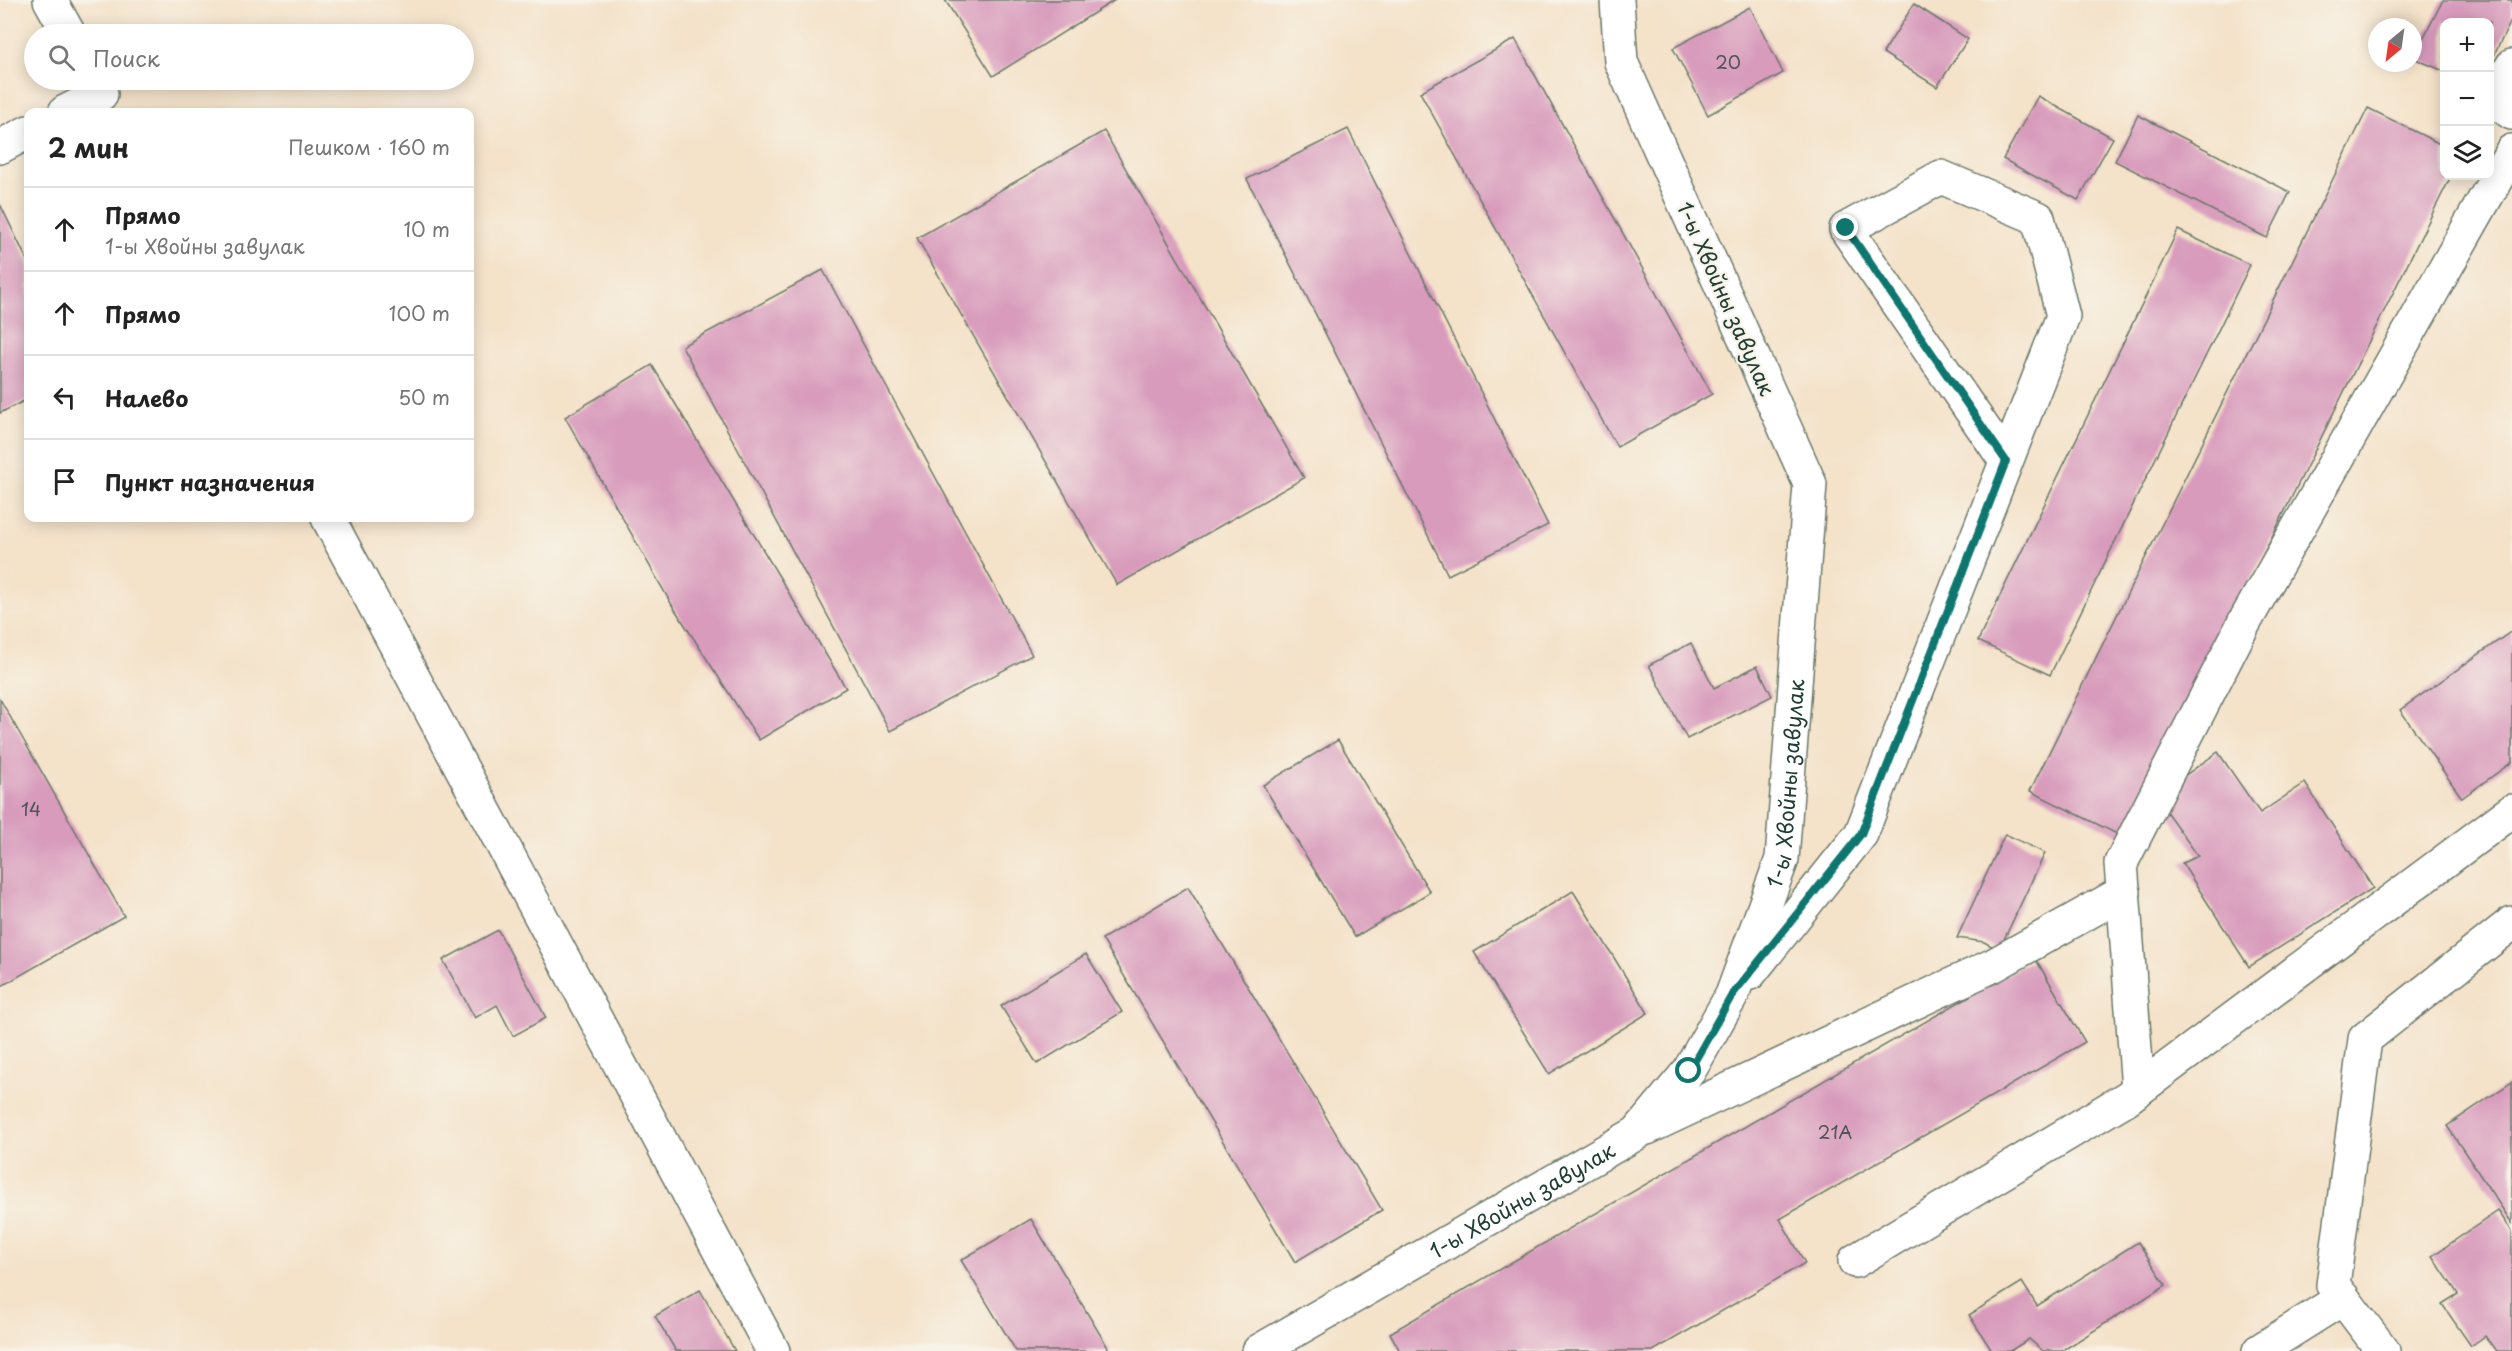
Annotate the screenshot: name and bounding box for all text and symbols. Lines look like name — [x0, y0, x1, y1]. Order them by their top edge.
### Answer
north arrow — [2368, 18, 2422, 72]
map controls — [2440, 18, 2494, 180]
button: + — [2440, 18, 2494, 72]
search box — [24, 24, 474, 90]
icon: search — [45, 41, 78, 74]
text: Поиск — [93, 41, 160, 74]
house number: 20 — [1715, 48, 1741, 75]
button: − — [2440, 72, 2494, 126]
button: layers — [2440, 126, 2494, 180]
text: 2 мин — [48, 128, 129, 167]
text: Пешком · 160 m — [288, 132, 450, 162]
street label: 1-ы Хвойны завулак — [1670, 196, 1784, 401]
text: Прямо — [105, 198, 180, 231]
icon: ahead — [48, 213, 81, 246]
text: 10 m — [403, 214, 450, 244]
route end — [1832, 214, 1858, 240]
text: 1-ы Хвойны завулак — [105, 231, 305, 261]
icon: ahead — [48, 297, 81, 330]
text: Прямо — [105, 297, 180, 330]
text: 100 m — [389, 298, 450, 328]
icon: left — [48, 381, 81, 414]
text: Налево — [105, 381, 188, 414]
text: 50 m — [398, 382, 450, 412]
icon: arrive — [48, 465, 81, 498]
text: Пункт назначения — [105, 465, 315, 498]
street label: 1-ы Хвойны завулак — [1757, 677, 1811, 892]
house number: 14 — [21, 795, 41, 822]
route start — [1675, 1057, 1701, 1083]
house number: 21А — [1818, 1118, 1853, 1145]
street label: 1-ы Хвойны завулак — [1423, 1133, 1621, 1266]

